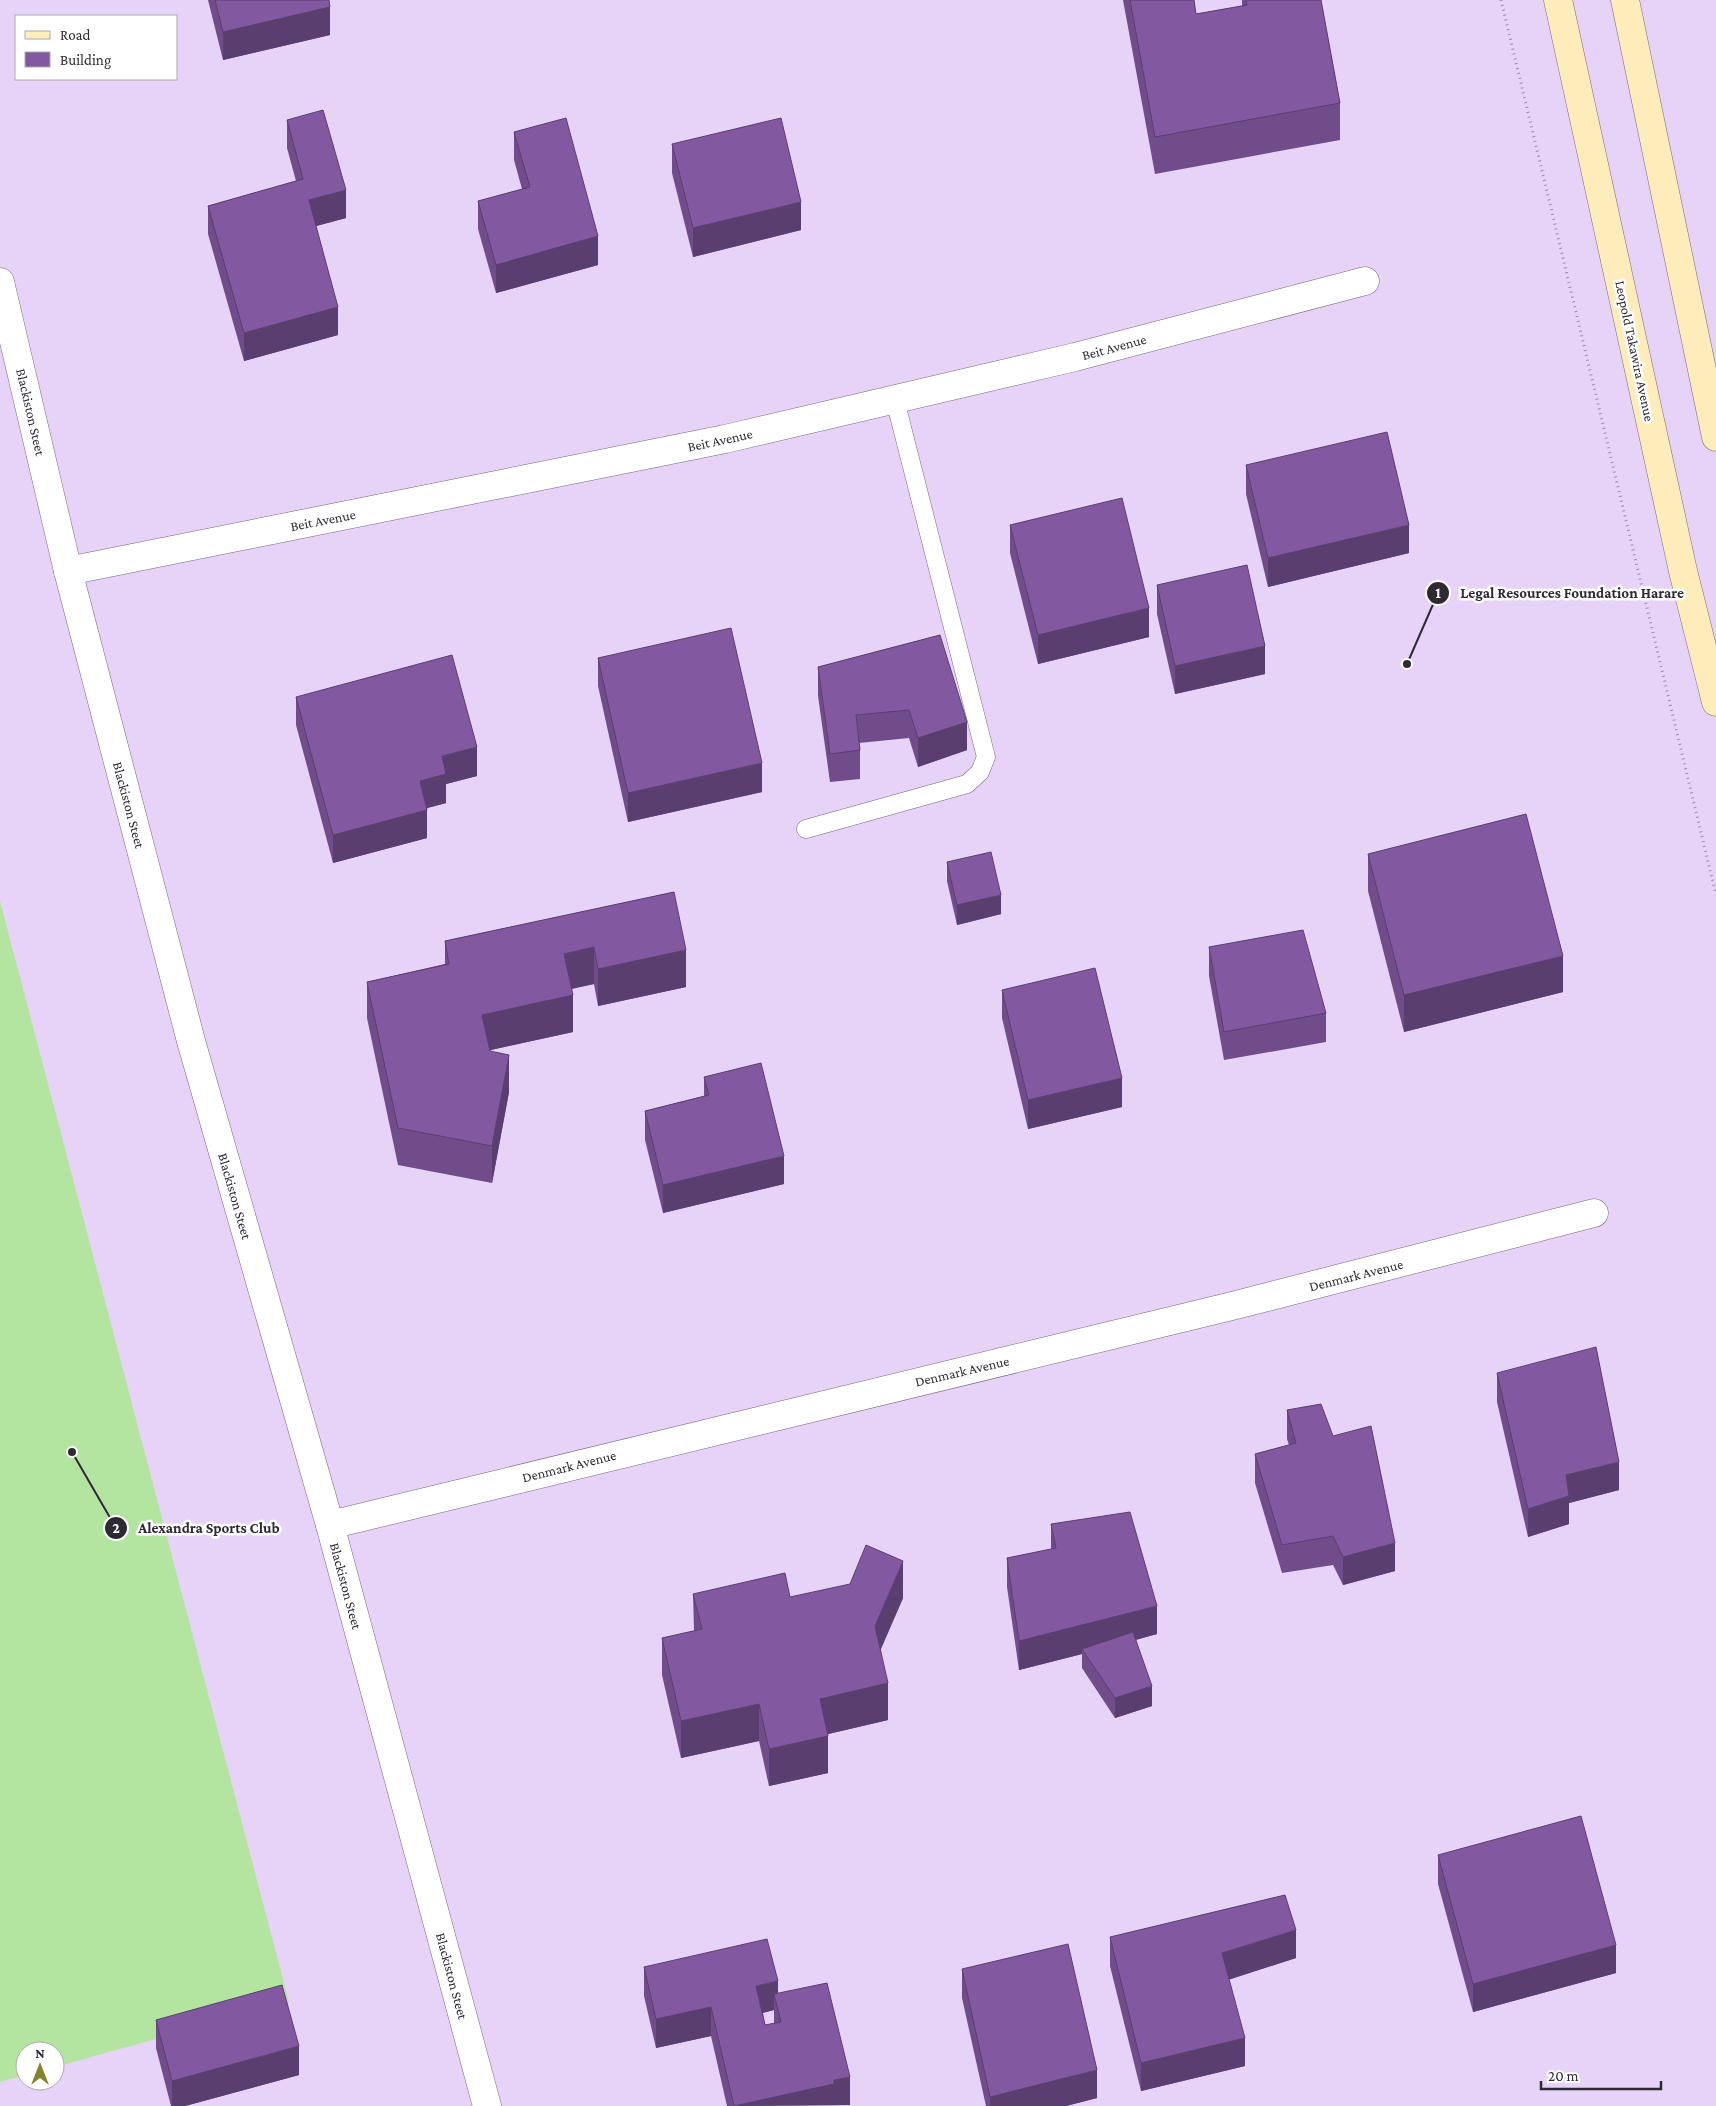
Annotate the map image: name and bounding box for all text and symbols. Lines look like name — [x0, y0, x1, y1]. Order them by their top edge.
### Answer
legend — [15, 15, 178, 80]
text: Road — [60, 27, 91, 43]
text: Building — [60, 52, 111, 69]
street label: Leopold Takawira Avenue — [1612, 279, 1658, 423]
street label: Beit Avenue — [1080, 331, 1148, 363]
street label: Blackiston Steet — [13, 367, 49, 458]
street label: Beit Avenue — [686, 425, 754, 455]
street label: Beit Avenue — [289, 506, 357, 534]
callout: Legal Resources Foundation Harare — [1425, 578, 1694, 608]
text: 1 — [1435, 585, 1441, 601]
text: Legal Resources Foundation Harare — [1460, 585, 1684, 601]
street label: Blackiston Steet — [110, 760, 148, 850]
street label: Blackiston Steet — [215, 1151, 255, 1241]
street label: Denmark Avenue — [1307, 1256, 1405, 1294]
street label: Denmark Avenue — [913, 1352, 1011, 1390]
street label: Denmark Avenue — [520, 1447, 618, 1485]
callout: Alexandra Sports Club — [104, 1513, 290, 1543]
text: 2 — [112, 1520, 120, 1536]
text: Alexandra Sports Club — [137, 1520, 280, 1536]
street label: Blackiston Steet — [327, 1541, 365, 1631]
street label: Blackiston Steet — [433, 1931, 471, 2021]
north arrow — [15, 2041, 65, 2091]
text: N — [35, 2045, 45, 2061]
scale bar — [1541, 2058, 1661, 2090]
text: 20 m — [1548, 2068, 1579, 2084]

